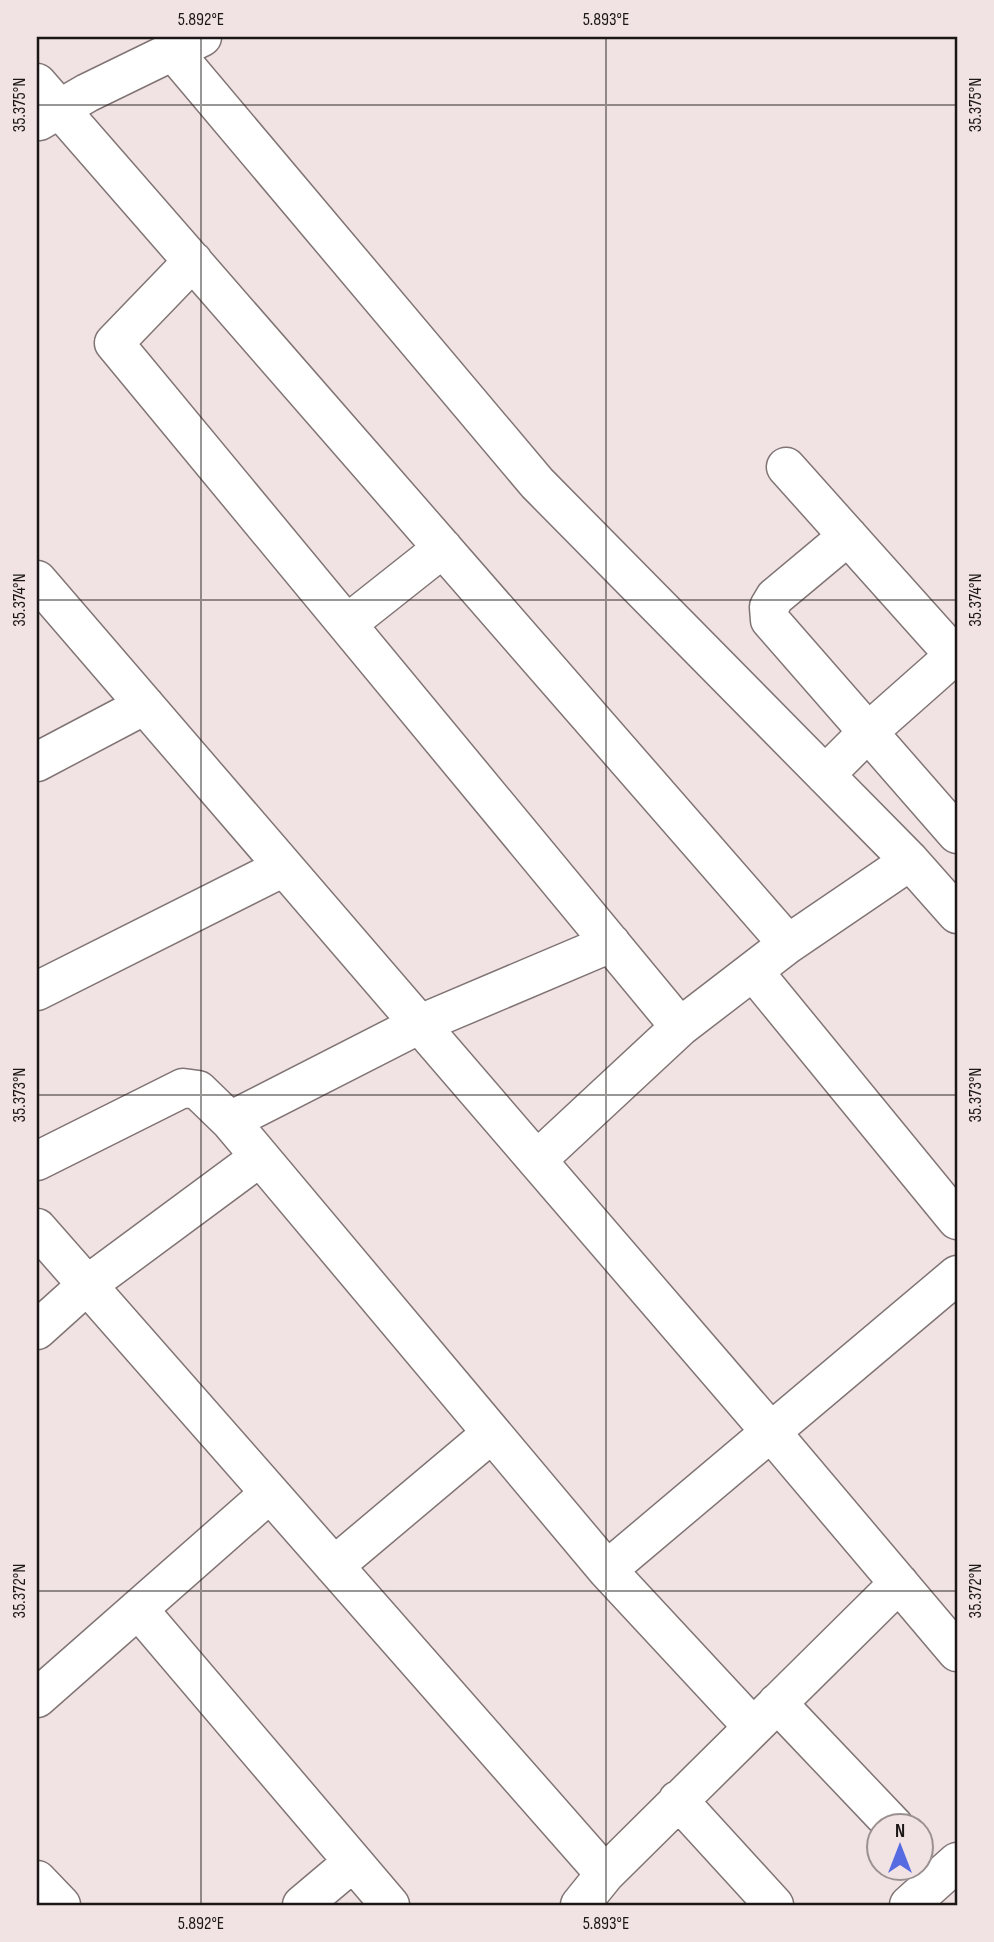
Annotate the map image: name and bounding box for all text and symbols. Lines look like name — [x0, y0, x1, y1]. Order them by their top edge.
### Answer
text: 5.892°E — [178, 9, 224, 30]
text: 5.893°E — [583, 9, 629, 30]
text: 35.375°N — [9, 78, 30, 132]
text: 35.375°N — [965, 78, 986, 132]
text: 35.374°N — [9, 573, 30, 627]
text: 35.374°N — [965, 573, 986, 627]
text: 35.373°N — [9, 1068, 30, 1122]
text: 35.373°N — [965, 1068, 986, 1122]
text: 35.372°N — [9, 1564, 30, 1618]
text: 35.372°N — [965, 1564, 986, 1618]
north arrow — [864, 1812, 934, 1882]
text: N — [895, 1820, 905, 1843]
text: 5.892°E — [178, 1913, 224, 1934]
text: 5.893°E — [583, 1913, 629, 1934]

